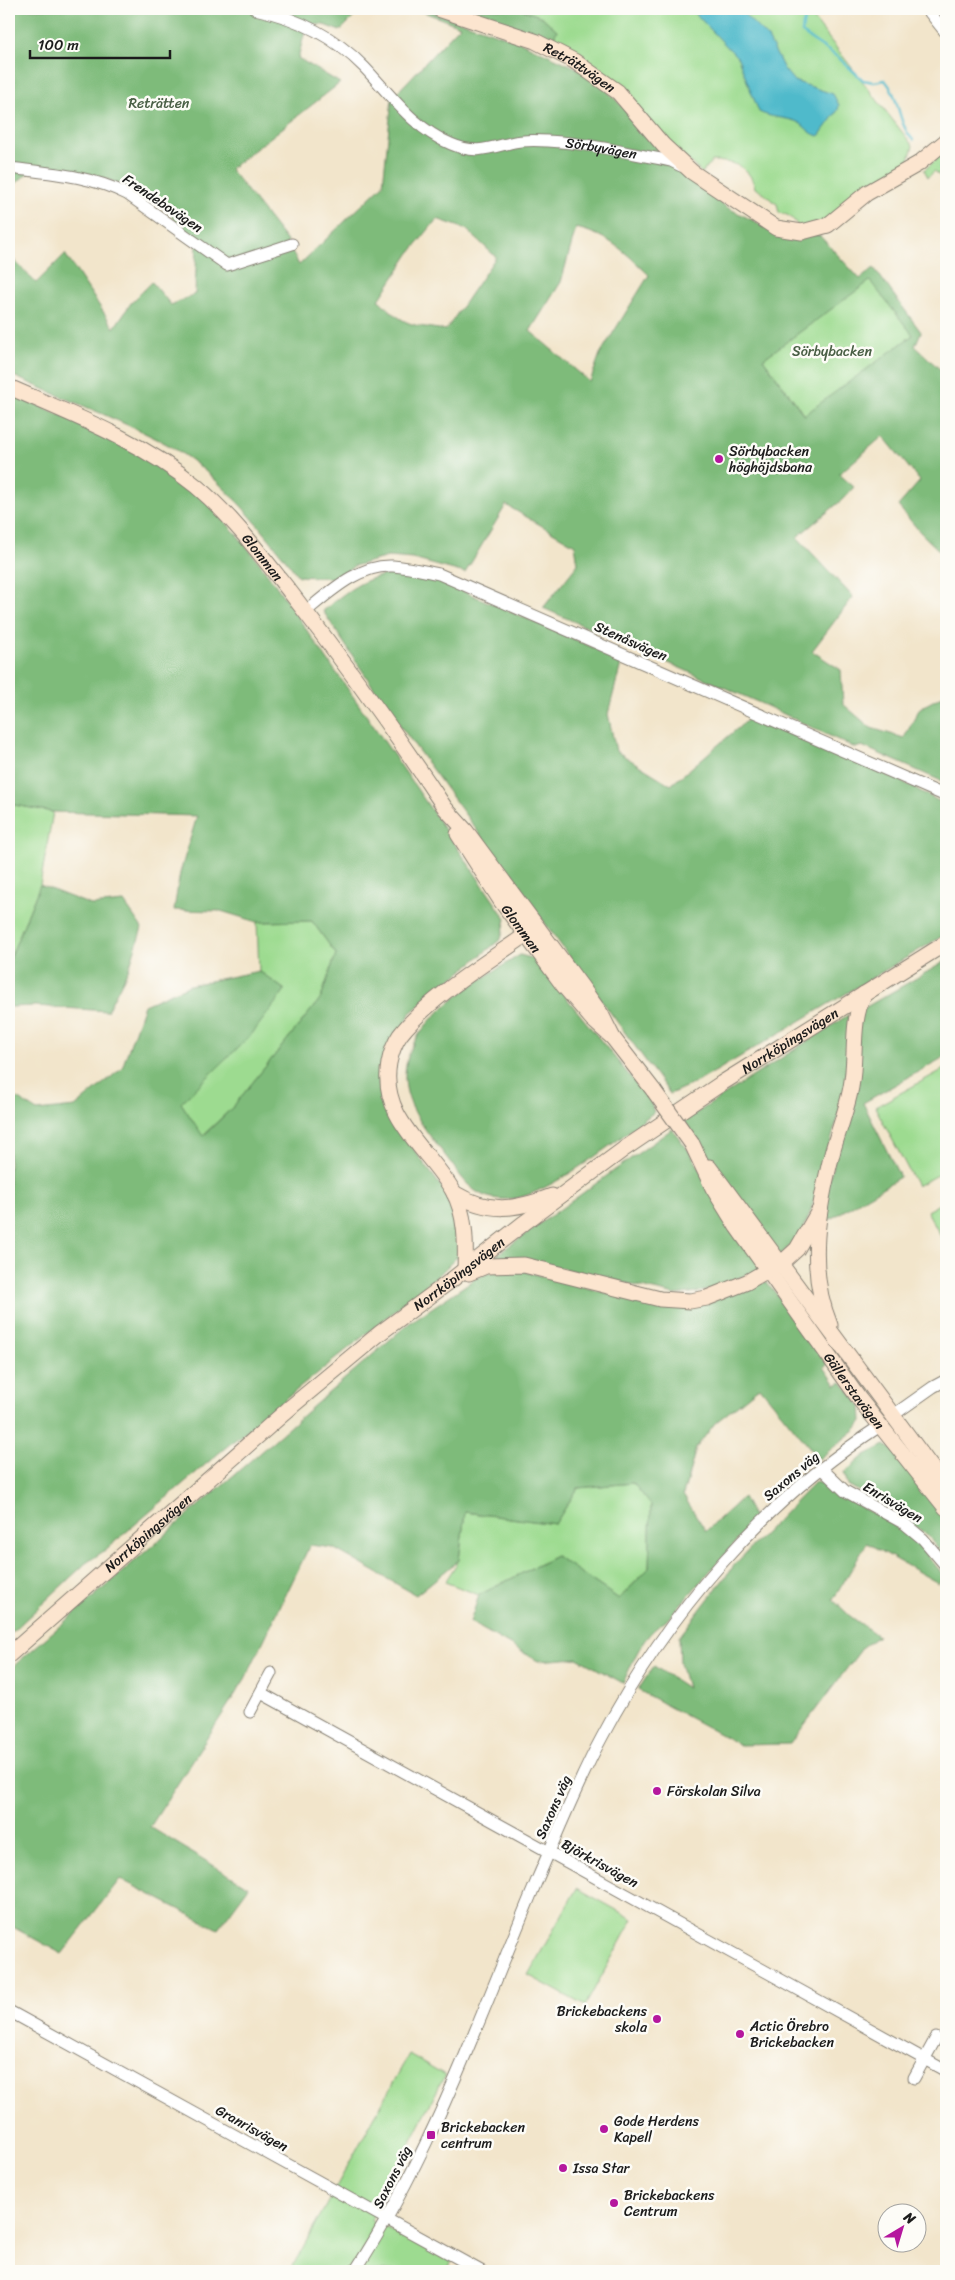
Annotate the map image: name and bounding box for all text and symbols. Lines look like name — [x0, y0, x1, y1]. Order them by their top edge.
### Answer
scale bar — [30, 28, 170, 60]
text: 100 m — [38, 32, 79, 58]
street label: Reträttvägen — [539, 35, 621, 100]
park label: Reträtten — [129, 91, 190, 116]
street label: Sörbyvägen — [564, 130, 639, 167]
street label: Frendebovägen — [117, 167, 208, 240]
park label: Sörbybacken — [792, 339, 873, 364]
place label: Sörbybacken höghöjdsbana — [728, 439, 813, 480]
marker: Sörbybacken höghöjdsbana — [713, 453, 725, 465]
street label: Glomman — [235, 528, 290, 587]
street label: Stenåsvägen — [590, 614, 672, 669]
street label: Glomman — [494, 899, 548, 959]
street label: Norrköpingsvägen — [737, 1001, 844, 1081]
street label: Norrköpingsvägen — [408, 1230, 511, 1318]
street label: Gällerstavägen — [817, 1347, 891, 1436]
street label: Saxons väg — [757, 1445, 825, 1508]
street label: Enrisvägen — [858, 1475, 928, 1530]
street label: Norrköpingsvägen — [98, 1487, 198, 1579]
street label: Saxons väg — [528, 1771, 579, 1843]
place label: Förskolan Silva — [667, 1779, 761, 1804]
marker: Förskolan Silva — [651, 1785, 663, 1797]
street label: Björkrisvägen — [556, 1832, 643, 1895]
place label: Brickebackens skola — [557, 1999, 648, 2040]
marker: Brickebackens skola — [651, 2013, 663, 2025]
place label: Actic Örebro Brickebacken — [749, 2014, 834, 2055]
marker: Actic Örebro Brickebacken — [734, 2028, 746, 2040]
street label: Granrisvägen — [211, 2098, 293, 2159]
place label: Gode Herdens Kapell — [614, 2109, 700, 2150]
place label: Brickebacken centrum — [441, 2115, 525, 2156]
marker: Gode Herdens Kapell — [598, 2123, 610, 2135]
marker: Brickebacken centrum — [425, 2129, 437, 2141]
street label: Saxons väg — [366, 2141, 419, 2213]
place label: Issa Star — [572, 2156, 631, 2181]
marker: Issa Star — [557, 2162, 569, 2174]
place label: Brickebackens Centrum — [624, 2183, 715, 2224]
marker: Brickebackens Centrum — [608, 2197, 620, 2209]
north arrow — [878, 2202, 928, 2252]
text: N — [897, 2205, 921, 2231]

